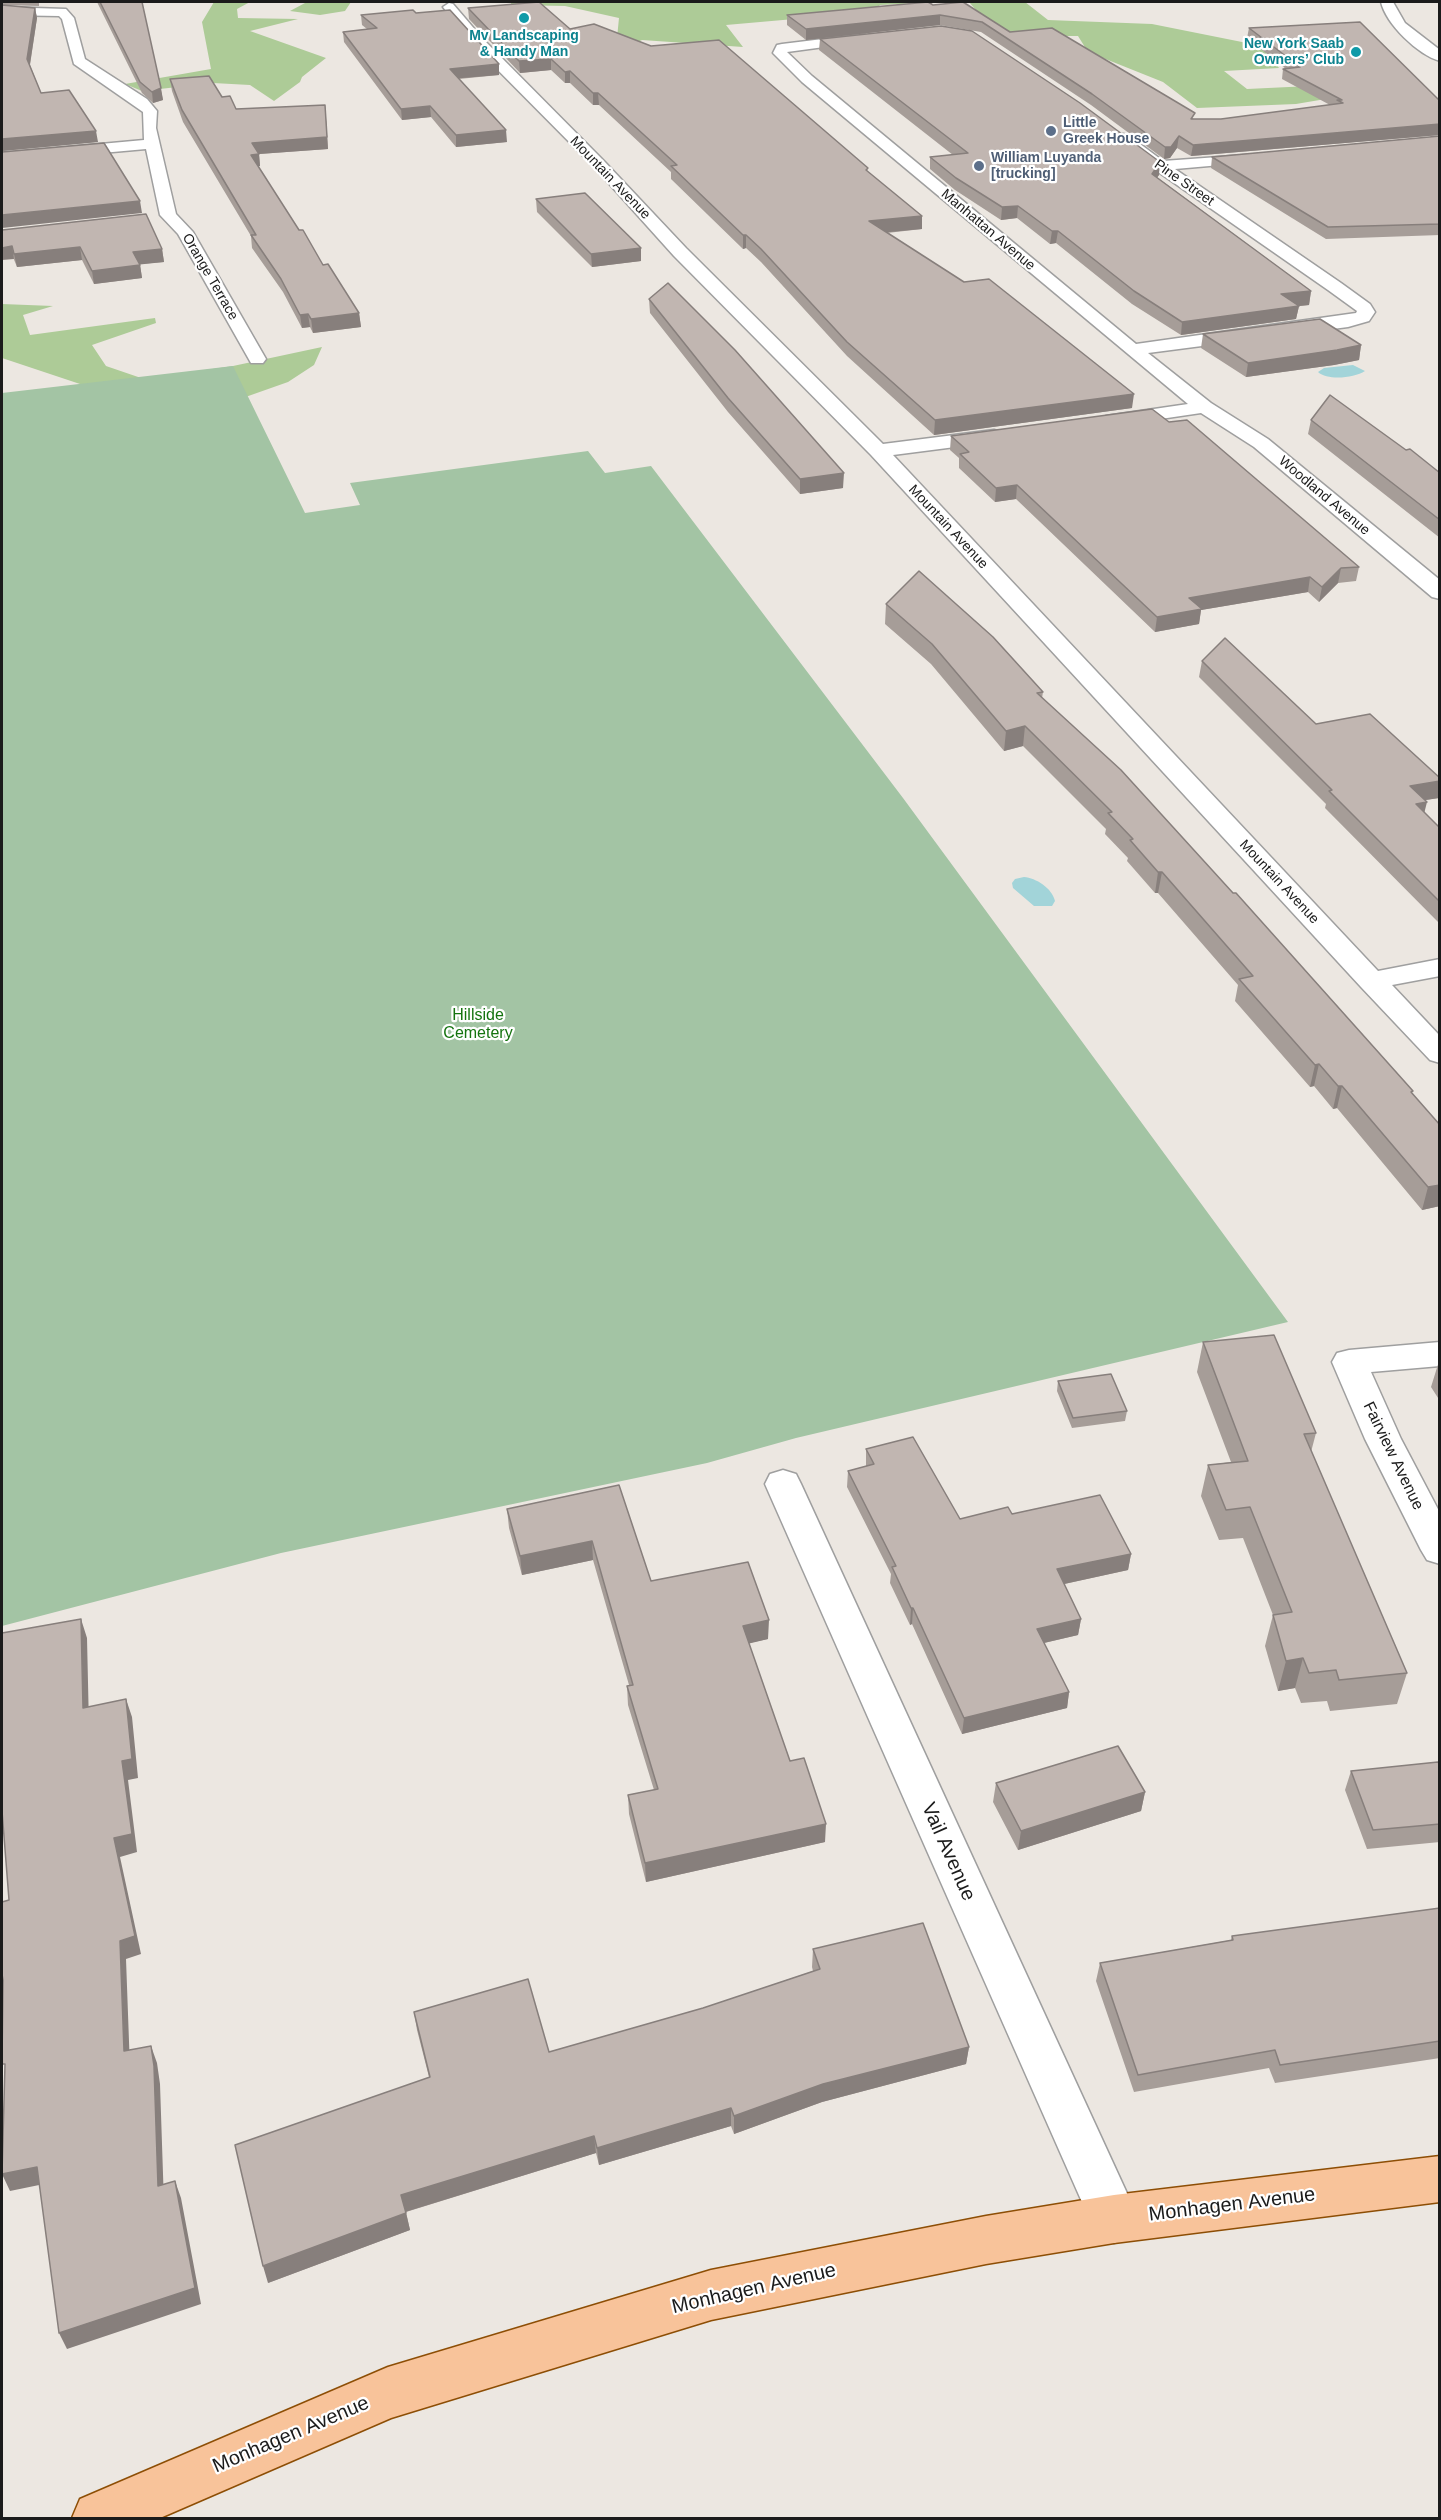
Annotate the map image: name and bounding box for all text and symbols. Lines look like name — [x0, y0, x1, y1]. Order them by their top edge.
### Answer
marker: Mv Landscaping & Handy Man — [517, 11, 531, 25]
place label: Mv Landscaping & Handy Man — [469, 28, 579, 60]
place label: New York Saab Owners’ Club — [1244, 36, 1344, 68]
marker: New York Saab Owners’ Club — [1349, 45, 1363, 59]
place label: Little Greek House — [1063, 115, 1149, 148]
marker: Little Greek House — [1044, 124, 1058, 138]
street label: Mountain Avenue — [566, 133, 654, 223]
place label: William Luyanda [trucking] — [991, 150, 1101, 182]
street label: Pine Street — [1151, 156, 1217, 210]
marker: William Luyanda [trucking] — [972, 159, 986, 173]
street label: Manhattan Avenue — [938, 186, 1038, 274]
street label: Orange Terrace — [178, 231, 242, 323]
street label: Woodland Avenue — [1275, 453, 1373, 539]
street label: Mountain Avenue — [905, 482, 991, 572]
street label: Mountain Avenue — [1236, 837, 1322, 927]
park label: Hillside Cemetery — [443, 1006, 513, 1044]
street label: Fairview Avenue — [1359, 1399, 1427, 1513]
street label: Vail Avenue — [916, 1799, 980, 1905]
street label: Monhagen Avenue — [1147, 2183, 1317, 2227]
street label: Monhagen Avenue — [670, 2258, 838, 2320]
street label: Monhagen Avenue — [209, 2391, 373, 2479]

